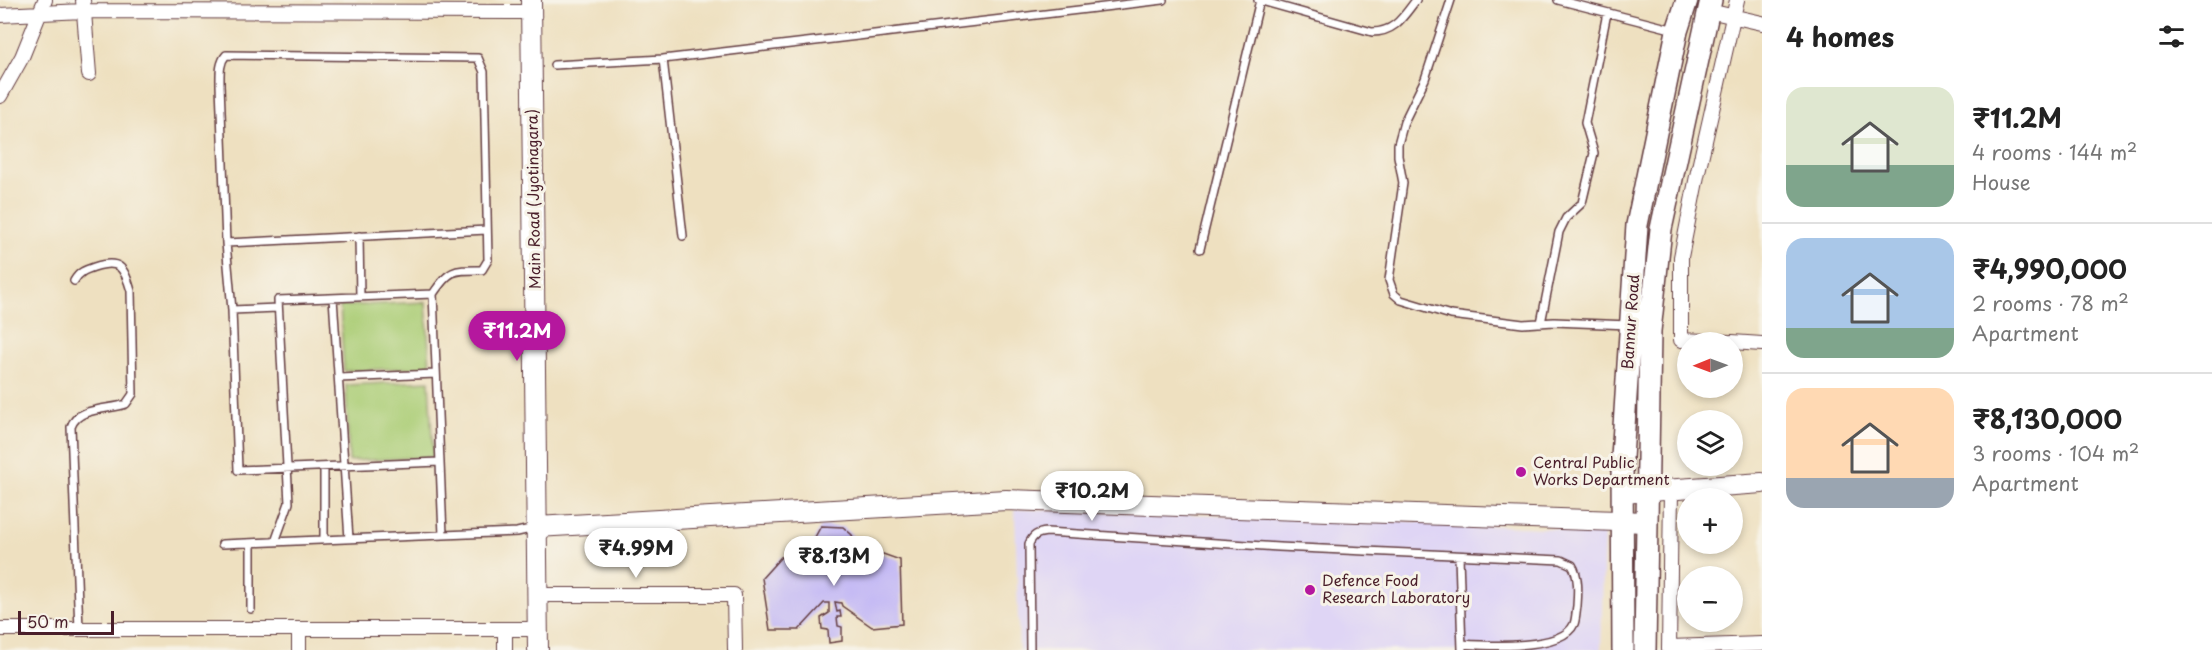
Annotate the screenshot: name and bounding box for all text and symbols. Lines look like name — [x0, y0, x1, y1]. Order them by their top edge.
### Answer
text: 4 homes — [1786, 17, 1894, 56]
icon: filters — [2155, 20, 2188, 53]
text: ₹11.2M — [1972, 98, 2062, 137]
street label: Main Road (Jyotinagara) — [519, 109, 546, 289]
icon: home — [1834, 111, 1906, 183]
text: 4 rooms · 144 m² — [1972, 137, 2137, 167]
text: House — [1972, 167, 2031, 197]
text: ₹4,990,000 — [1972, 249, 2127, 288]
icon: home — [1834, 262, 1906, 334]
street label: Bannur Road — [1615, 273, 1644, 370]
text: 2 rooms · 78 m² — [1972, 288, 2129, 318]
pin: ₹11.2M — [468, 311, 566, 362]
text: ₹11.2M — [482, 315, 552, 345]
text: Apartment — [1972, 318, 2079, 348]
north arrow — [1677, 332, 1743, 398]
map controls — [1677, 332, 1743, 632]
text: ₹8,130,000 — [1972, 399, 2122, 438]
button: layers — [1677, 410, 1743, 476]
icon: home — [1834, 412, 1906, 484]
text: 3 rooms · 104 m² — [1972, 438, 2139, 468]
place label: Central Public Works Department — [1533, 450, 1670, 490]
marker: Central Public Works Department — [1514, 465, 1528, 479]
text: Apartment — [1972, 468, 2079, 498]
pin: ₹10.2M — [1043, 471, 1141, 522]
text: ₹10.2M — [1055, 475, 1129, 505]
button: + — [1677, 488, 1743, 554]
pin: ₹4.99M — [587, 528, 685, 579]
text: ₹4.99M — [598, 532, 674, 562]
pin: ₹8.13M — [785, 536, 883, 587]
text: ₹8.13M — [798, 540, 870, 570]
button: − — [1677, 566, 1743, 632]
place label: Defence Food Research Laboratory — [1322, 568, 1470, 608]
marker: Defence Food Research Laboratory — [1303, 583, 1317, 597]
scale bar — [18, 608, 114, 636]
text: 50 m — [27, 609, 68, 633]

